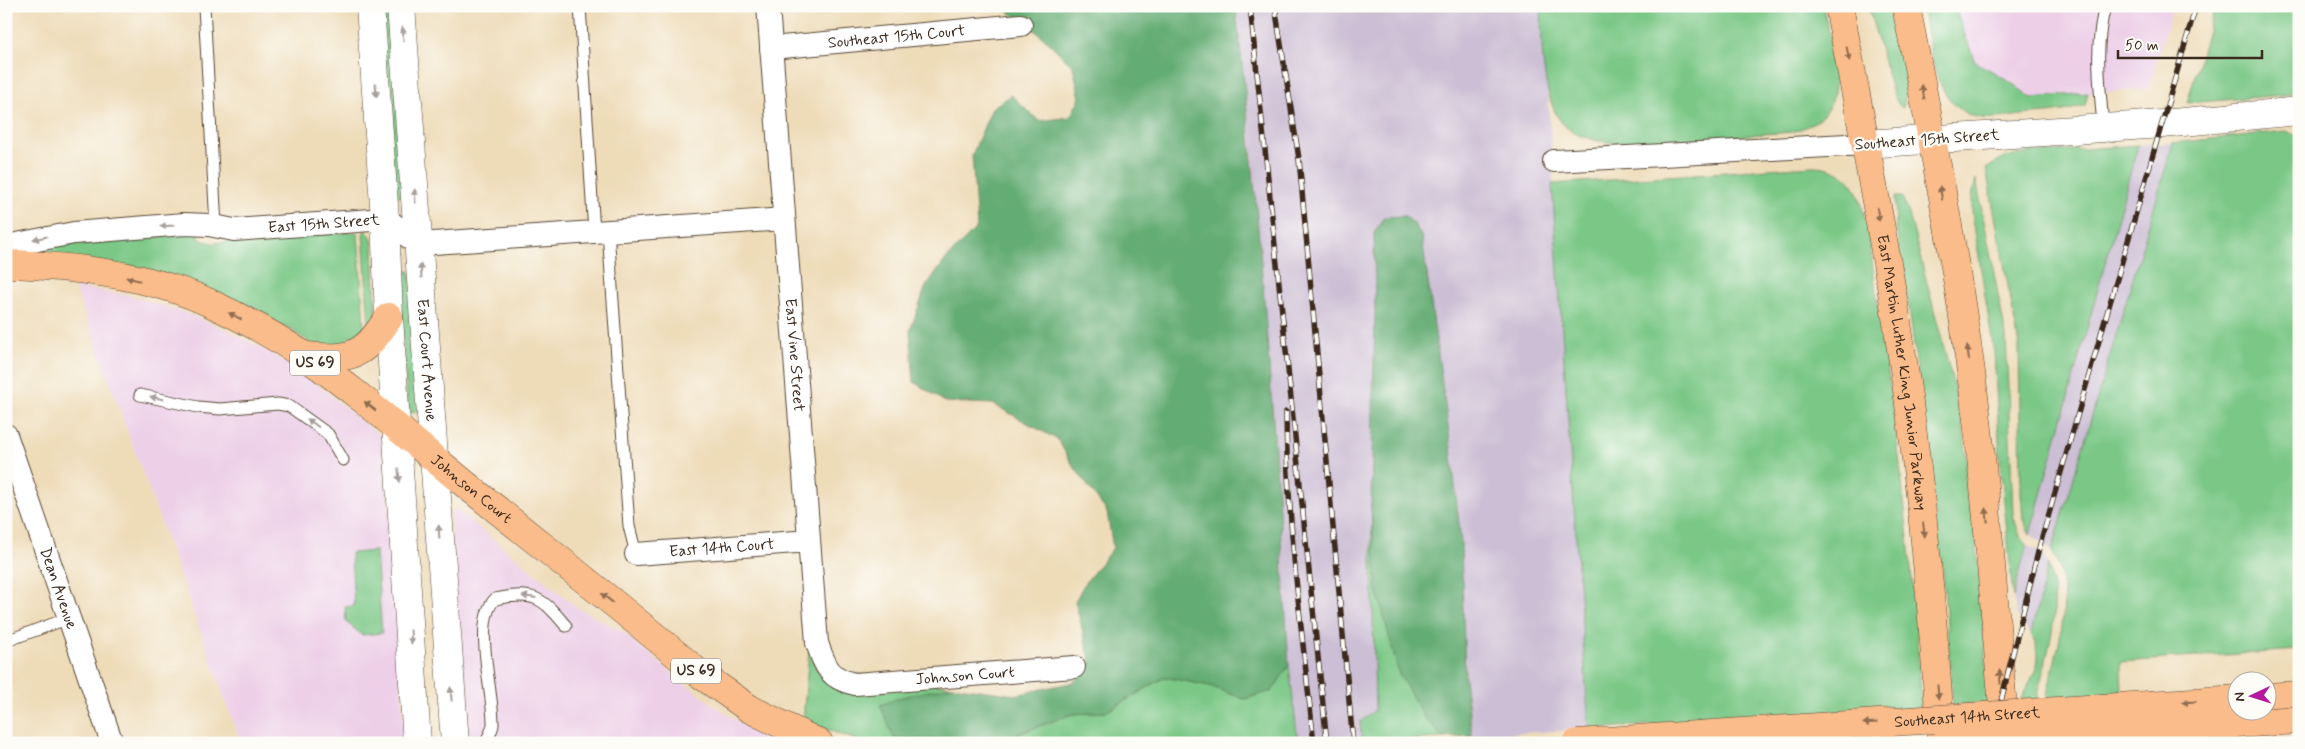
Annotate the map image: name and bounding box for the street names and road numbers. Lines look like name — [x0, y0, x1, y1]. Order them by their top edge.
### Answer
street label: Southeast 15th Court — [827, 20, 967, 53]
street label: Southeast 15th Street — [1854, 124, 2001, 156]
street label: East 15th Street — [267, 209, 381, 238]
street label: East Martin Luther King Junior Parkway — [1872, 233, 1932, 512]
street label: East Vine Street — [780, 297, 810, 413]
street label: East Court Avenue — [412, 298, 442, 423]
road number: US 69 — [290, 350, 340, 376]
street label: Johnson Court — [426, 449, 517, 528]
street label: East 14th Court — [668, 533, 776, 562]
street label: Dean Avenue — [35, 544, 83, 632]
road number: US 69 — [671, 658, 721, 684]
street label: Johnson Court — [914, 661, 1015, 690]
street label: Southeast 14th Street — [1893, 702, 2041, 732]

